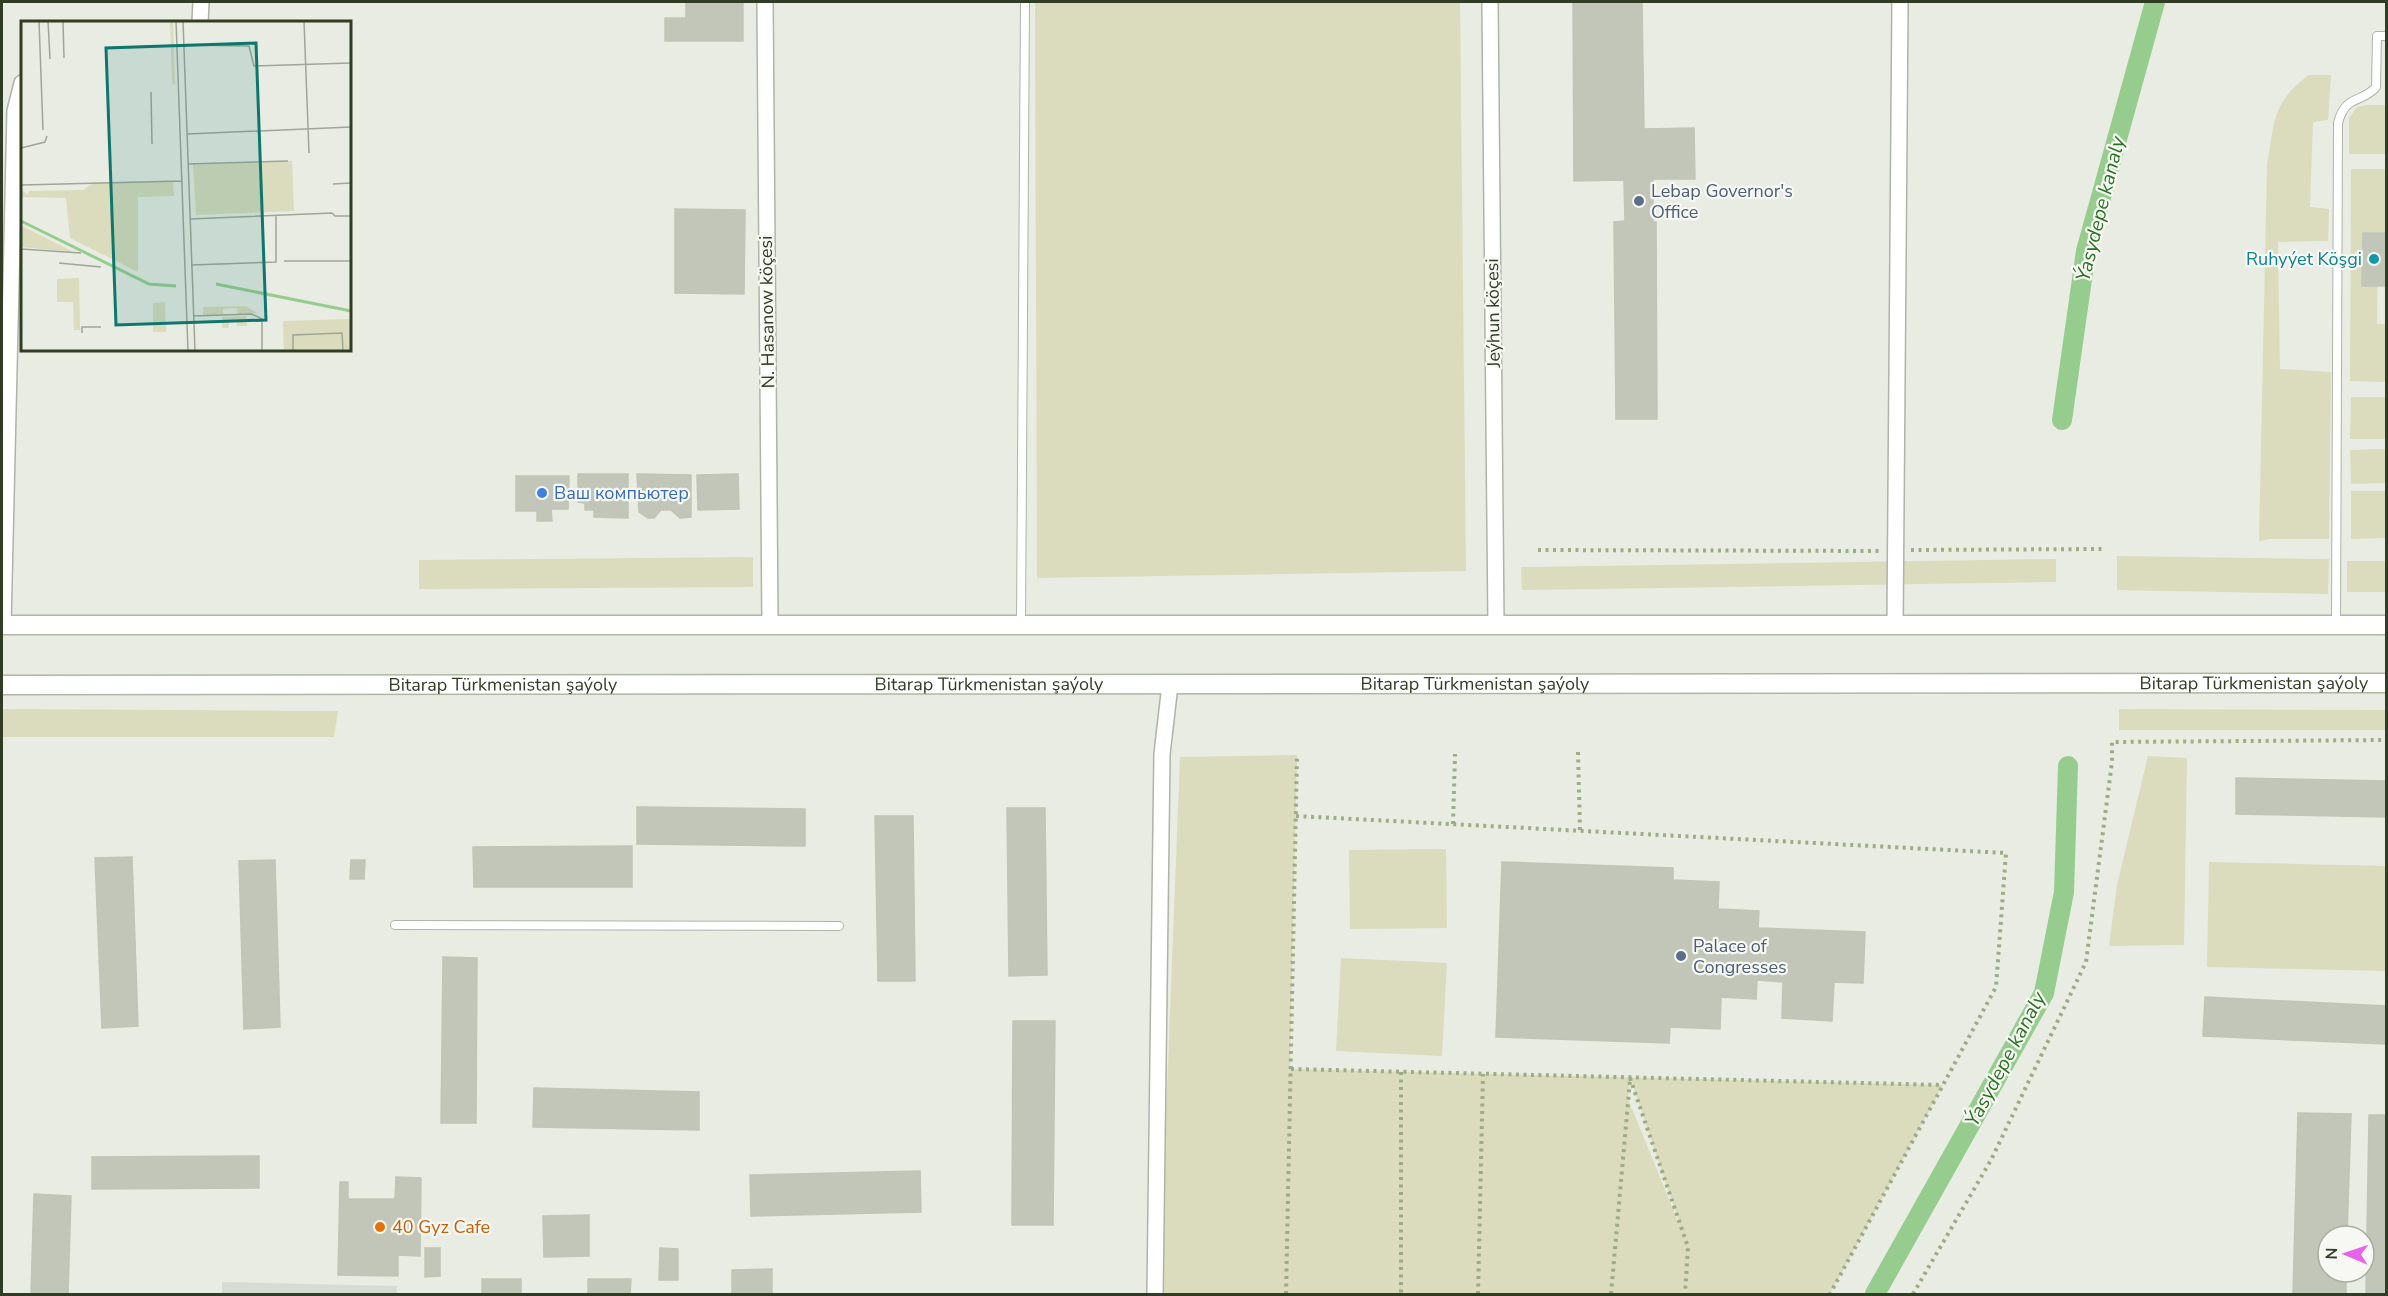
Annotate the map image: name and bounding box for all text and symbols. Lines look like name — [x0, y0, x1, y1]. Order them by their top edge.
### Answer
inset map — [21, 21, 351, 351]
water label: Ýasydepe kanaly — [2069, 133, 2132, 285]
place label: Lebap Governor's Office — [1651, 179, 1793, 224]
marker: Lebap Governor's Office — [1632, 194, 1646, 208]
street label: N. Hasanow köçesi — [754, 235, 780, 389]
place label: Ruhyýet Köşgi — [2246, 247, 2362, 271]
marker: Ruhyýet Köşgi — [2367, 252, 2381, 266]
street label: Jeýhun köçesi — [1480, 258, 1506, 369]
place label: Ваш компьютер — [554, 481, 689, 505]
marker: Ваш компьютер — [535, 486, 549, 500]
street label: Bitarap Türkmenistan şaýoly — [2140, 671, 2369, 695]
street label: Bitarap Türkmenistan şaýoly — [389, 672, 618, 697]
street label: Bitarap Türkmenistan şaýoly — [875, 672, 1104, 696]
street label: Bitarap Türkmenistan şaýoly — [1361, 672, 1590, 696]
place label: Palace of Congresses — [1693, 934, 1787, 979]
marker: Palace of Congresses — [1674, 949, 1688, 963]
water label: Ýasydepe kanaly — [1959, 987, 2053, 1131]
place label: 40 Gyz Cafe — [392, 1215, 490, 1239]
marker: 40 Gyz Cafe — [373, 1220, 387, 1234]
north arrow — [2316, 1224, 2376, 1284]
text: N — [2321, 1247, 2343, 1260]

